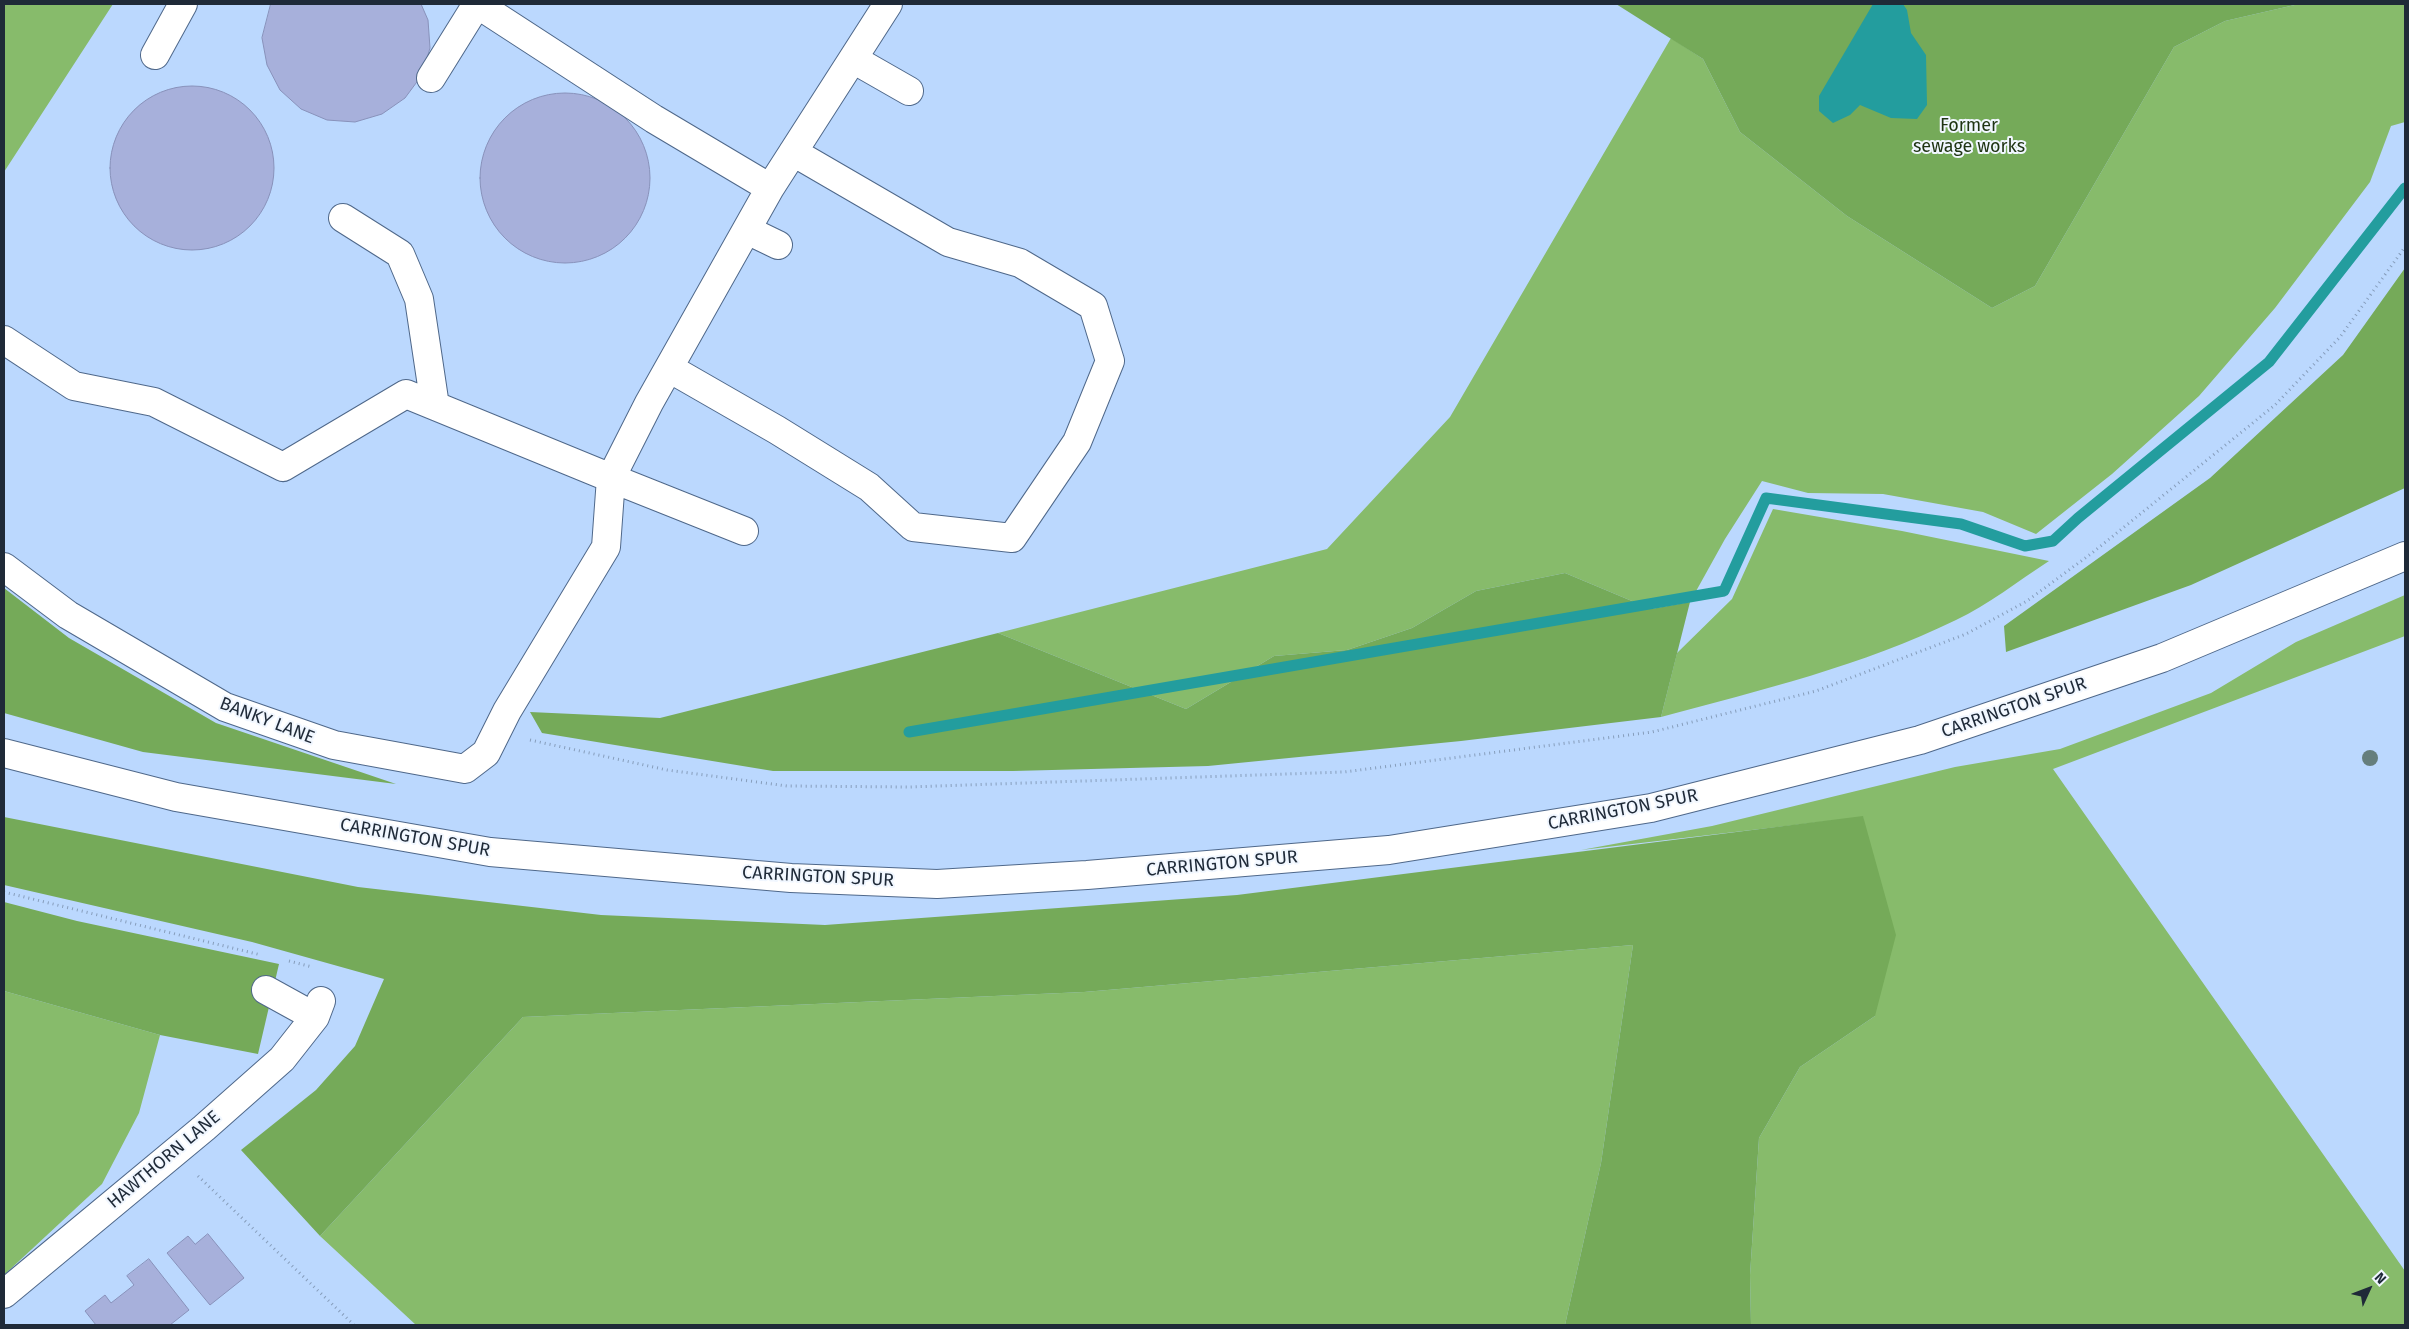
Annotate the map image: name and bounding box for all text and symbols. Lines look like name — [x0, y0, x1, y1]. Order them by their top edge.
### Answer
park label: Former sewage works — [1913, 115, 2025, 158]
street label: CARRINGTON SPUR — [1939, 673, 2089, 743]
street label: BANKY LANE — [216, 693, 318, 749]
street label: CARRINGTON SPUR — [1546, 785, 1700, 835]
street label: CARRINGTON SPUR — [338, 814, 492, 862]
street label: CARRINGTON SPUR — [1145, 847, 1299, 881]
street label: CARRINGTON SPUR — [742, 862, 894, 892]
street label: HAWTHORN LANE — [103, 1107, 225, 1213]
north arrow — [2344, 1264, 2394, 1314]
text: N — [2371, 1269, 2390, 1288]

